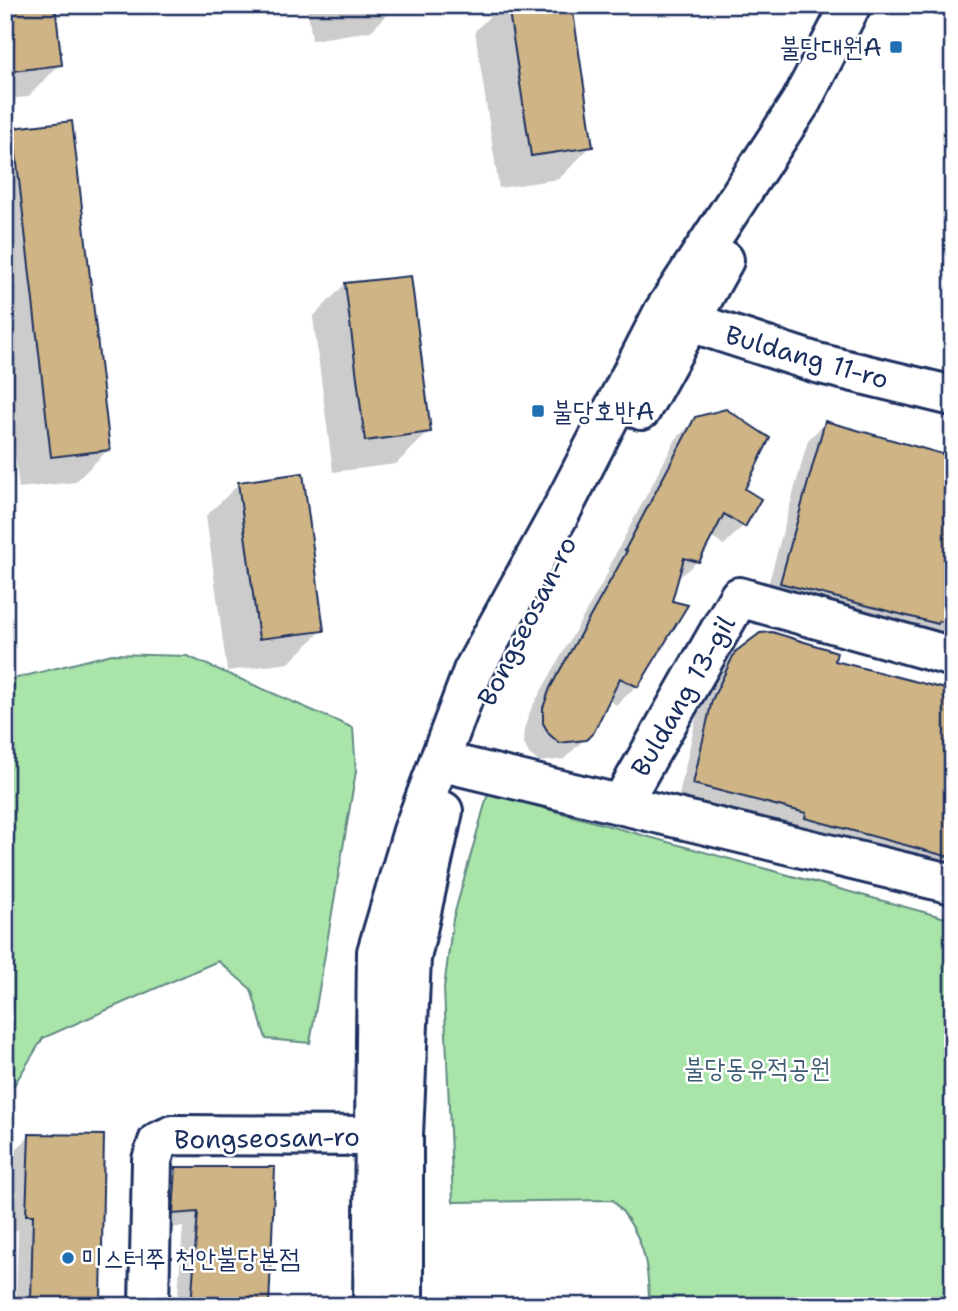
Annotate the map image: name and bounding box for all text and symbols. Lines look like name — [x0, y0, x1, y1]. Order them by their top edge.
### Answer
place label: 불당대원A — [779, 29, 882, 64]
marker: 불당대원A — [888, 39, 904, 55]
street label: Buldang 11-ro — [722, 317, 893, 397]
place label: 불당호반A — [552, 393, 655, 428]
marker: 불당호반A — [530, 403, 546, 419]
street label: Bongseosan-ro — [469, 530, 584, 712]
street label: Buldang 13-gil — [622, 609, 743, 783]
park label: 불당동유적공원 — [684, 1050, 830, 1085]
street label: Bongseosan-ro — [174, 1118, 360, 1157]
place label: 미스터쭈 천안불당본점 — [82, 1240, 300, 1275]
marker: 미스터쭈 천안불당본점 — [60, 1250, 76, 1266]

